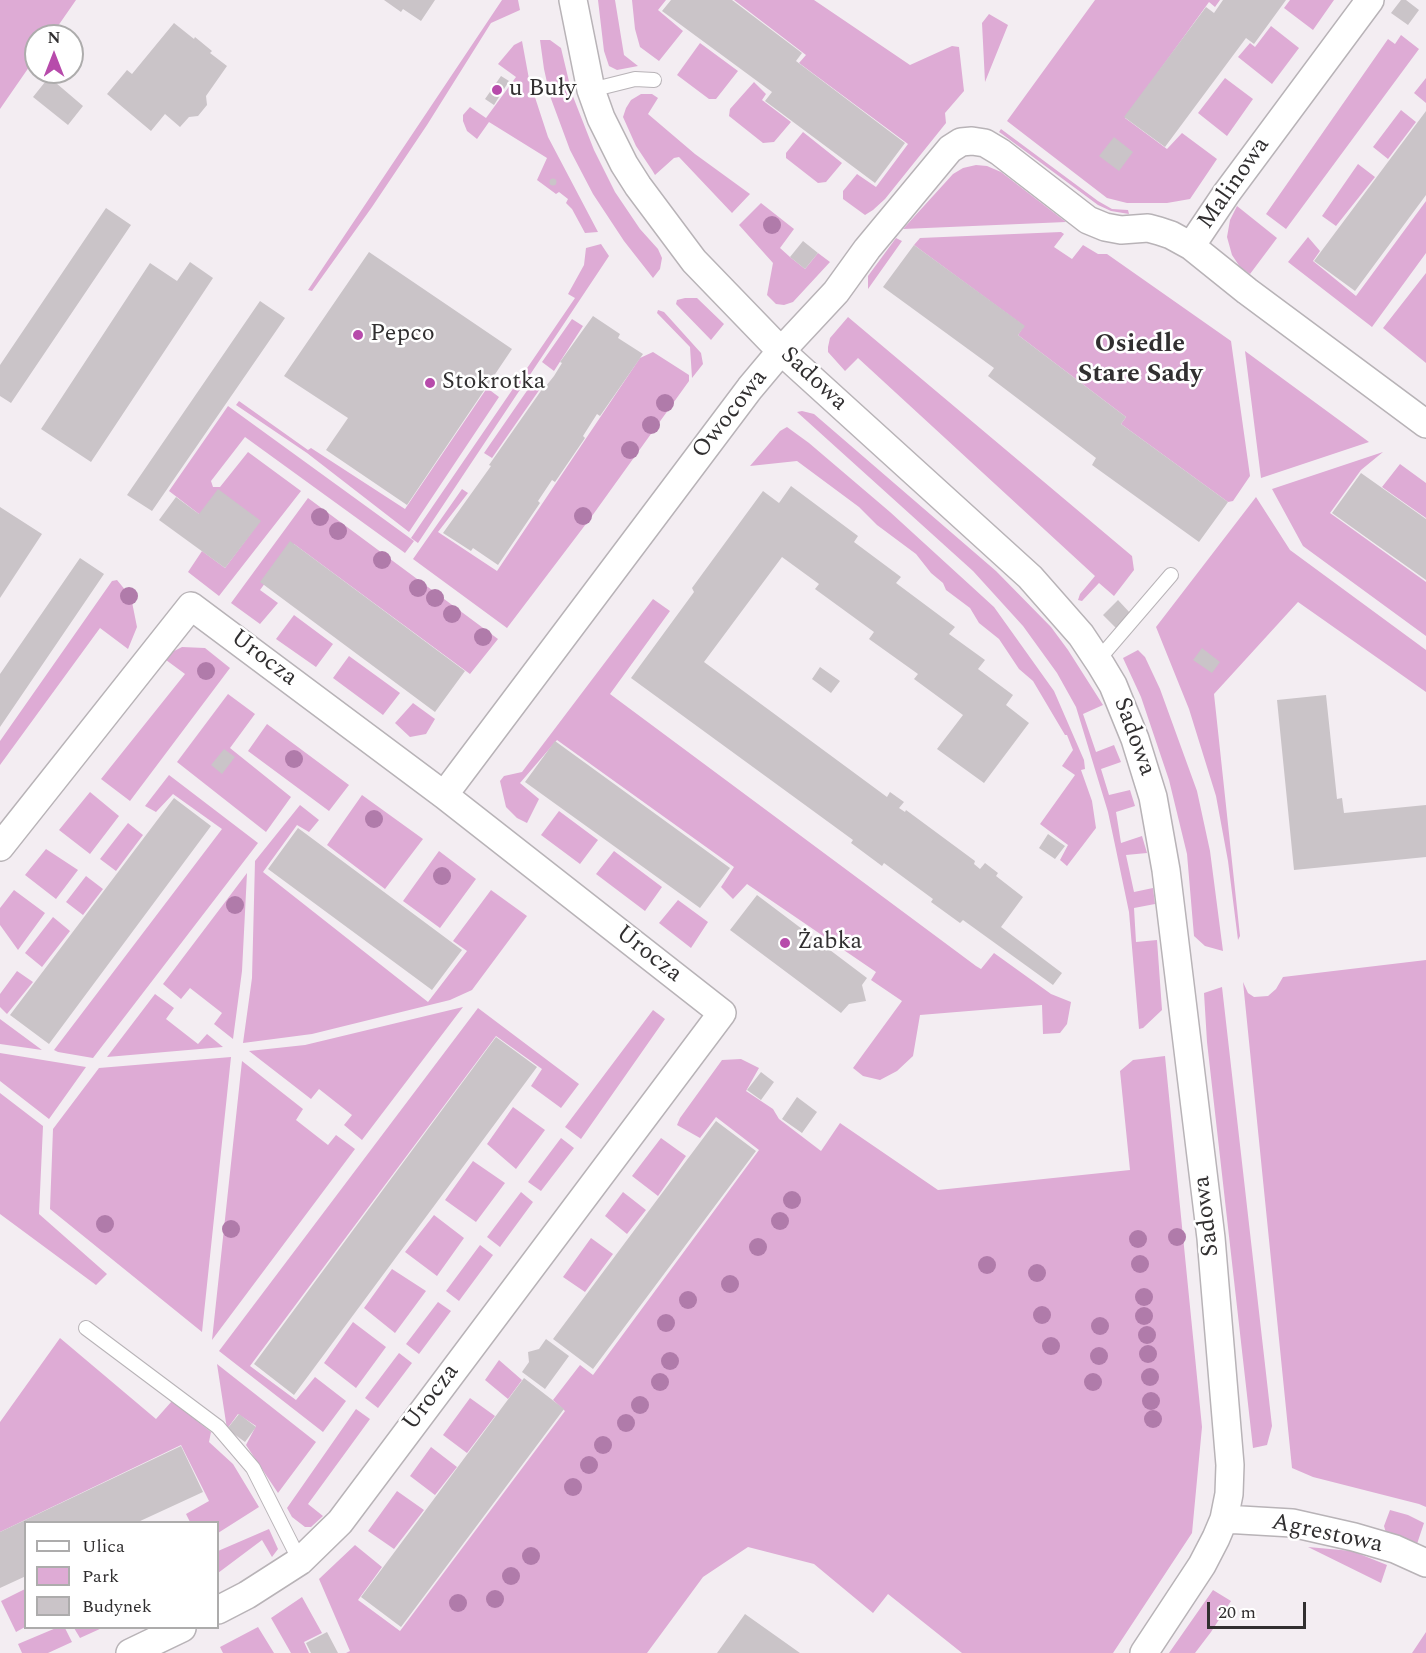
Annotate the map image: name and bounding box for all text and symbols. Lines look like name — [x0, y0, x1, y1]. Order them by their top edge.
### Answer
north arrow — [24, 24, 84, 84]
text: N — [47, 26, 61, 50]
place label: u Buły — [509, 76, 576, 104]
marker: u Buły — [490, 83, 504, 97]
street label: Malinowa — [1193, 132, 1277, 236]
place label: Pepco — [370, 321, 435, 349]
marker: Pepco — [351, 328, 365, 342]
district label: Osiedle Stare Sady — [1078, 330, 1202, 392]
street label: Sadowa — [774, 342, 852, 418]
street label: Owocowa — [687, 365, 775, 465]
place label: Stokrotka — [442, 369, 546, 397]
marker: Stokrotka — [423, 376, 437, 390]
street label: Urocza — [224, 625, 302, 693]
street label: Sadowa — [1106, 694, 1160, 780]
street label: Urocza — [609, 920, 687, 990]
place label: Żabka — [797, 929, 862, 957]
marker: Żabka — [778, 936, 792, 950]
street label: Sadowa — [1189, 1174, 1227, 1258]
street label: Urocza — [398, 1359, 466, 1437]
street label: Agrestowa — [1269, 1509, 1385, 1561]
legend — [24, 1521, 219, 1629]
text: Ulica — [82, 1533, 125, 1560]
text: Park — [82, 1563, 119, 1590]
scale bar — [1210, 1590, 1309, 1628]
text: Budynek — [82, 1593, 152, 1620]
text: 20 m — [1218, 1599, 1256, 1626]

